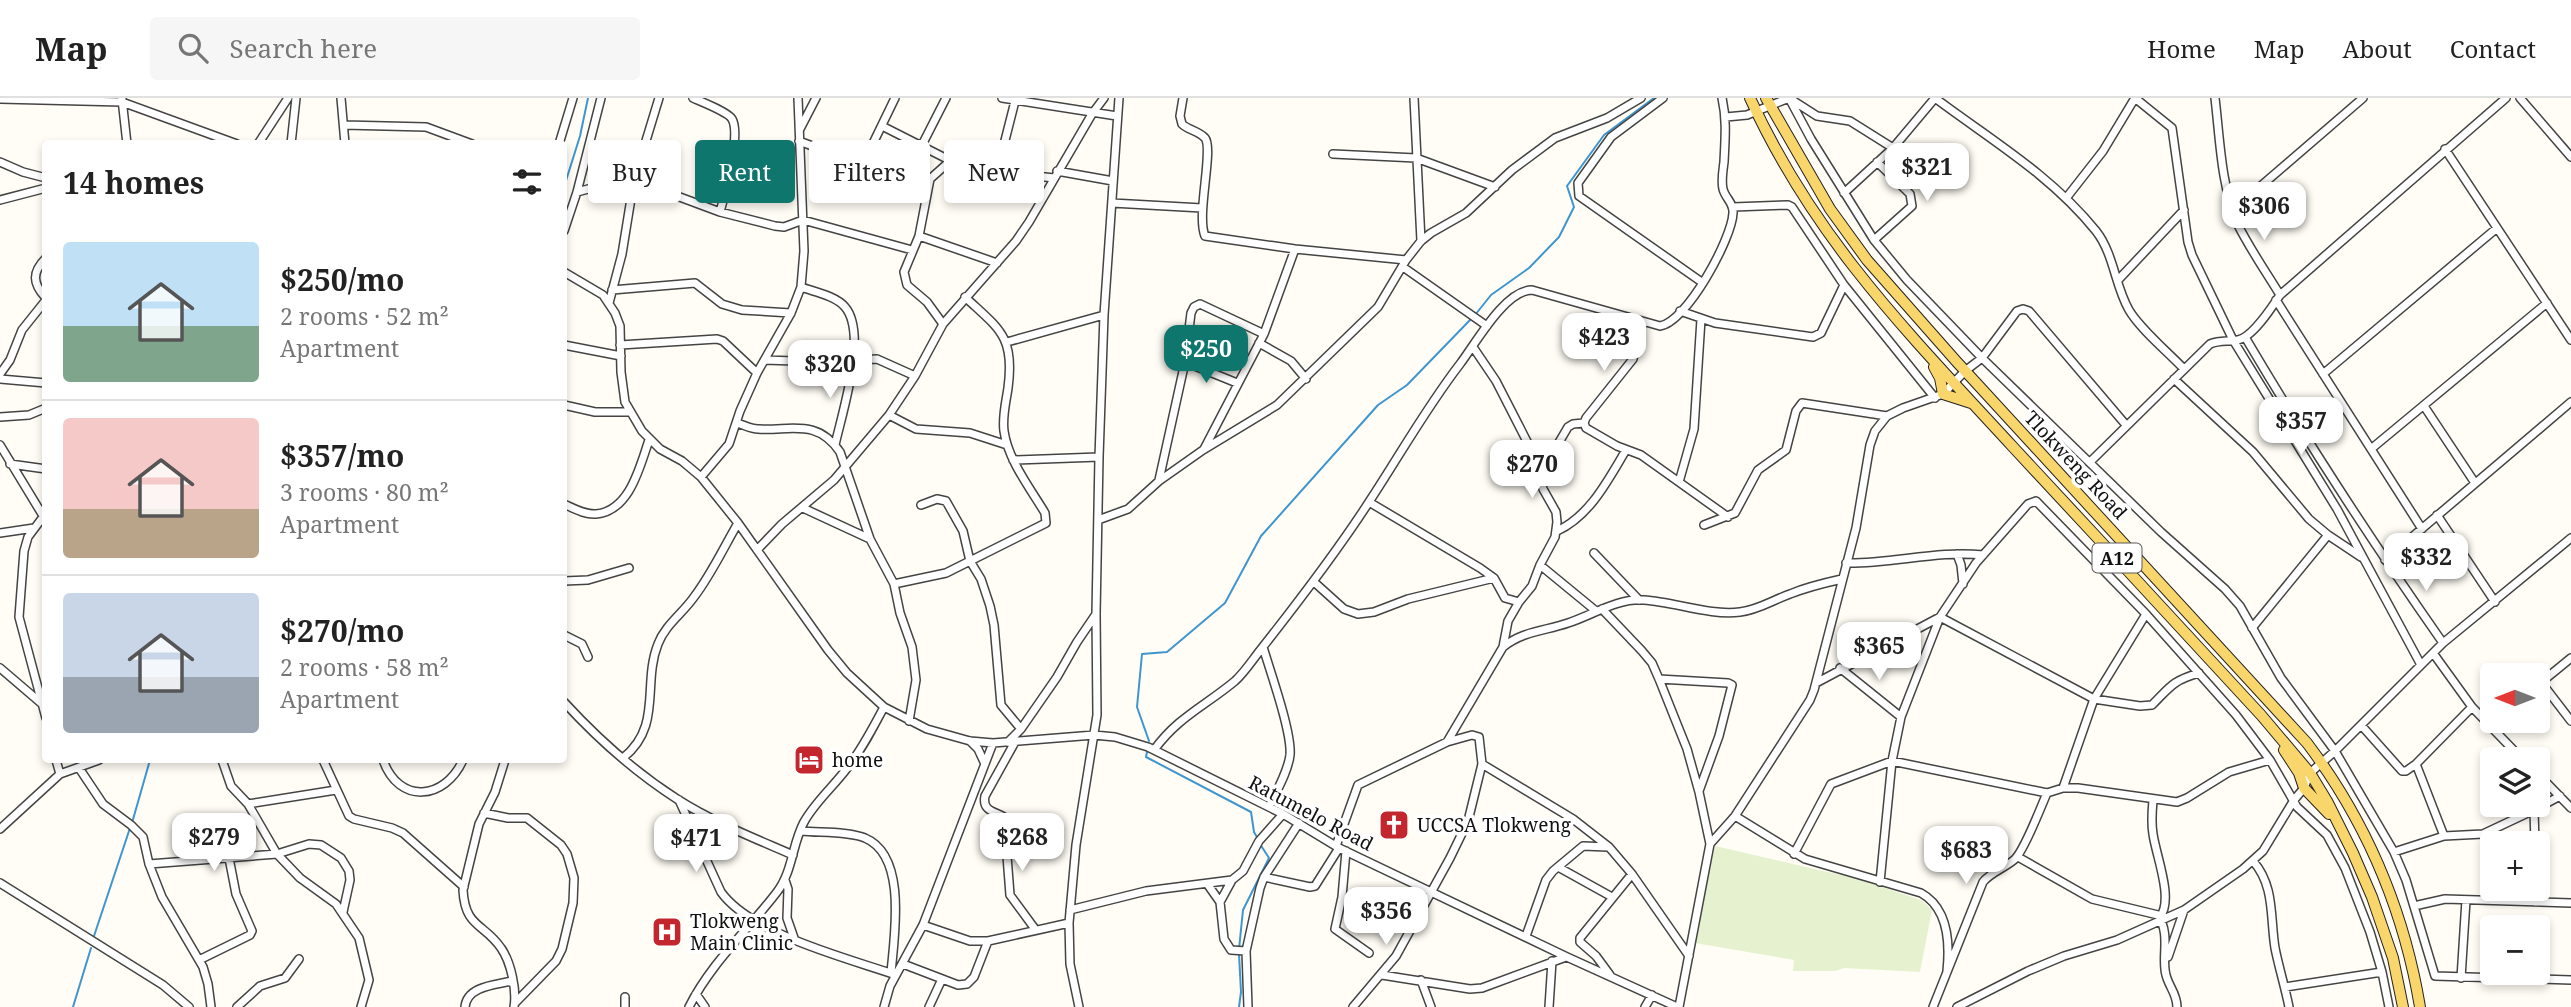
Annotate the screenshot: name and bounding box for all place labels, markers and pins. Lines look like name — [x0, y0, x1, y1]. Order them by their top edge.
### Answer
pin: $321 — [1886, 144, 1968, 203]
pin: $306 — [2223, 183, 2305, 242]
pin: $423 — [1563, 314, 1645, 373]
pin: $250 — [1165, 326, 1247, 385]
pin: $320 — [789, 341, 871, 400]
pin: $357 — [2260, 398, 2342, 457]
pin: $270 — [1491, 440, 1573, 500]
pin: $332 — [2385, 533, 2467, 593]
pin: $365 — [1838, 622, 1920, 682]
hotel icon: home — [792, 743, 826, 777]
place label: home — [832, 747, 883, 773]
church icon: UCCSA Tlokweng — [1377, 808, 1411, 842]
place label: UCCSA Tlokweng — [1417, 812, 1571, 838]
pin: $279 — [173, 814, 255, 873]
pin: $471 — [655, 814, 737, 874]
pin: $268 — [981, 814, 1063, 873]
pin: $683 — [1925, 826, 2007, 886]
pin: $356 — [1345, 888, 1427, 947]
place label: Tlokweng Main Clinic — [690, 908, 793, 956]
hospital icon: Tlokweng Main Clinic — [650, 915, 684, 949]

